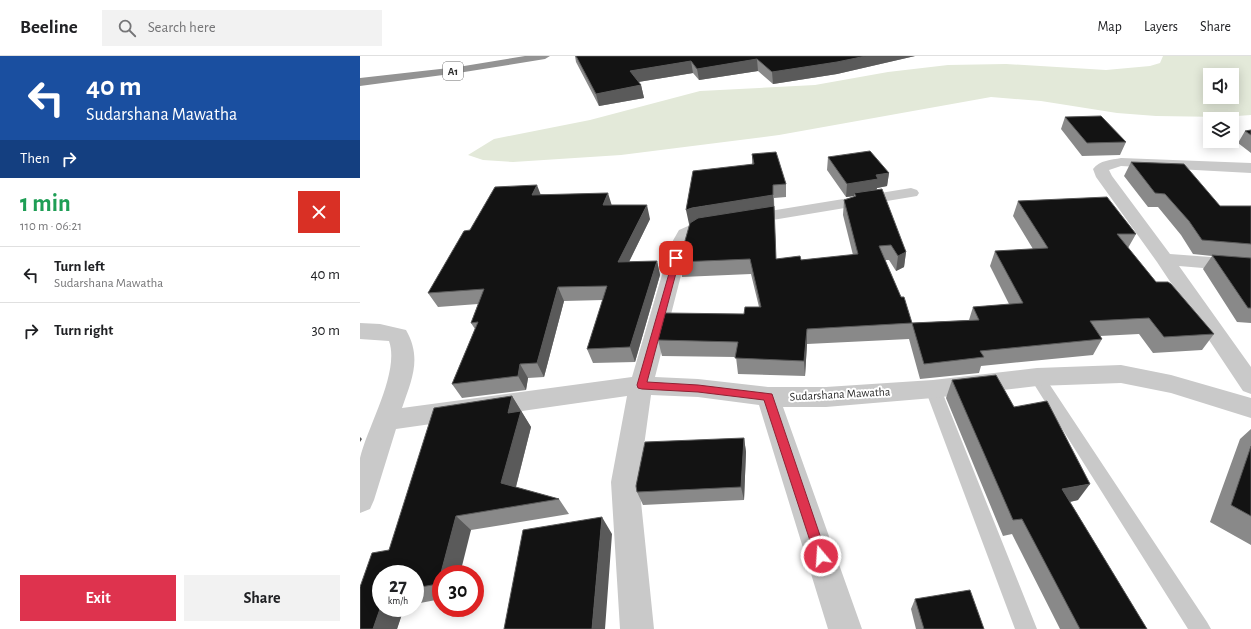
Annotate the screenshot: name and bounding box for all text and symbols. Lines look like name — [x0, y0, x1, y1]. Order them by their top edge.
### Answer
search box — [102, 10, 382, 46]
icon: search — [116, 17, 138, 39]
text: Beeline — [20, 18, 78, 37]
text: Search here — [148, 20, 216, 35]
text: Map — [1097, 20, 1122, 34]
text: Layers — [1144, 20, 1178, 34]
text: Share — [1200, 20, 1231, 34]
road number: A1 — [443, 62, 463, 80]
map controls — [1203, 68, 1239, 148]
button: sound — [1203, 68, 1239, 104]
icon: left — [20, 72, 72, 124]
text: 40 m — [86, 73, 142, 101]
text: Sudarshana Mawatha — [86, 106, 237, 124]
button: layers — [1203, 112, 1239, 148]
icon: right — [58, 148, 80, 170]
text: Then — [20, 151, 50, 166]
button: close — [298, 191, 340, 233]
text: 1 min — [20, 192, 71, 216]
text: 110 m · 06:21 — [20, 220, 82, 233]
pin — [659, 241, 693, 275]
icon: arrive — [665, 247, 687, 269]
text: Turn left — [54, 259, 105, 274]
icon: left — [20, 264, 42, 286]
text: 40 m — [310, 267, 340, 282]
text: Sudarshana Mawatha — [54, 277, 163, 290]
icon: right — [20, 320, 42, 342]
text: Turn right — [54, 323, 113, 338]
text: 30 m — [311, 323, 340, 338]
street label: Sudarshana Mawatha — [789, 385, 891, 403]
position arrow — [800, 535, 842, 577]
speed limit sign: 30 — [432, 565, 484, 617]
button: Exit — [20, 575, 176, 621]
button: Share — [184, 575, 340, 621]
text: 27 — [389, 576, 407, 596]
text: km/h — [388, 596, 408, 606]

